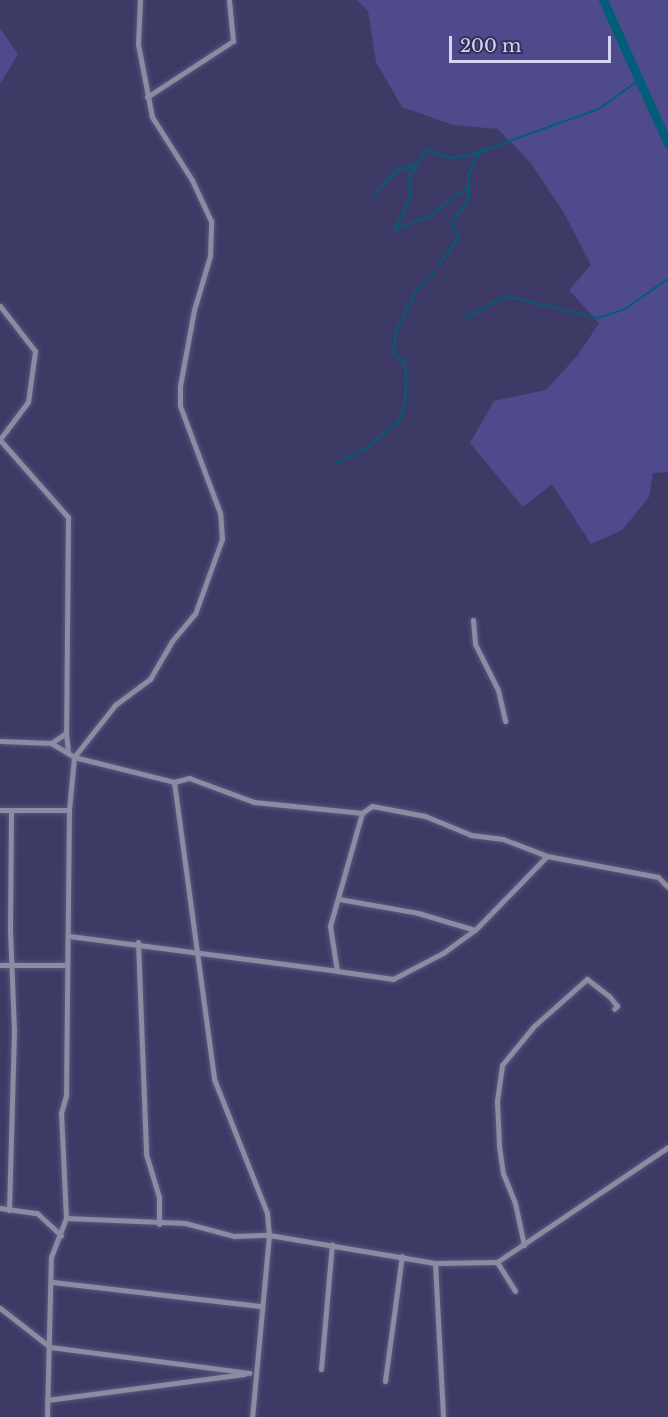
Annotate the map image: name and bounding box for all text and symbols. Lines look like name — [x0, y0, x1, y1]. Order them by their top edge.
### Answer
scale bar — [452, 24, 614, 62]
text: 200 m — [460, 35, 521, 57]

